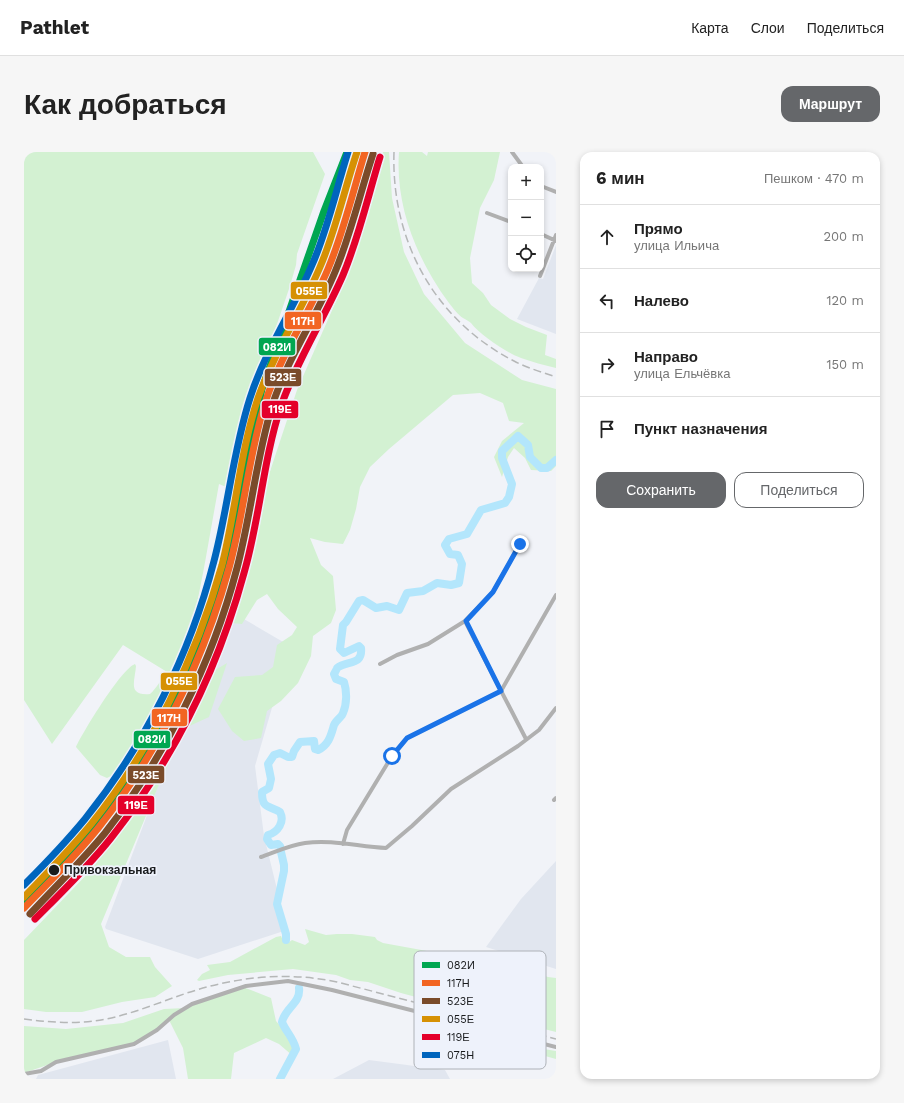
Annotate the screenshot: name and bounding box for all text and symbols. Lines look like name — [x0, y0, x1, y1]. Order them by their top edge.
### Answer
text: Pathlet — [20, 16, 89, 39]
text: Карта — [691, 20, 729, 36]
text: Слои — [751, 20, 785, 36]
text: Поделиться — [807, 20, 884, 36]
button: Маршрут — [781, 86, 880, 122]
text: Как добраться — [24, 88, 227, 121]
map controls — [508, 164, 544, 272]
button: + — [508, 164, 544, 200]
text: 6 мин — [596, 168, 645, 188]
text: Пешком · 470 m — [764, 171, 864, 186]
button: − — [508, 200, 544, 236]
text: Прямо — [634, 220, 683, 238]
icon: ahead — [596, 226, 618, 248]
text: 200 m — [823, 229, 864, 244]
button: locate — [508, 236, 544, 272]
text: улица Ильича — [634, 238, 719, 253]
line badge: 055Е — [290, 281, 328, 300]
text: 055Е — [295, 285, 323, 298]
icon: left — [596, 290, 618, 312]
text: Налево — [634, 292, 689, 310]
text: 120 m — [826, 293, 864, 308]
line badge: 117Н — [284, 311, 322, 330]
text: 117Н — [291, 315, 315, 328]
line badge: 082И — [258, 337, 296, 356]
text: 082И — [263, 341, 291, 354]
text: Направо — [634, 348, 698, 366]
icon: right — [596, 354, 618, 376]
text: 150 m — [826, 357, 864, 372]
text: улица Ельчёвка — [634, 366, 730, 381]
line badge: 523Е — [264, 368, 302, 387]
text: 523Е — [270, 371, 296, 384]
line badge: 119Е — [261, 400, 299, 419]
text: 119Е — [268, 403, 292, 416]
icon: arrive — [596, 418, 618, 440]
text: Пункт назначения — [634, 420, 767, 438]
button: Сохранить — [596, 472, 726, 508]
button: Поделиться — [734, 472, 864, 508]
route end — [511, 535, 529, 553]
line badge: 055Е — [160, 672, 198, 691]
text: 055Е — [165, 675, 193, 688]
line badge: 117Н — [151, 708, 188, 727]
text: 117Н — [157, 712, 181, 725]
line badge: 082И — [133, 730, 171, 749]
text: 082И — [138, 733, 166, 746]
route start — [383, 747, 401, 765]
line badge: 523Е — [127, 765, 165, 784]
text: 523Е — [133, 769, 159, 782]
line badge: 119Е — [117, 795, 155, 815]
text: 119Е — [124, 799, 148, 812]
marker: Привокзальная — [47, 863, 61, 877]
place label: Привокзальная — [64, 863, 156, 877]
legend — [414, 951, 546, 1069]
text: 082И — [447, 959, 475, 972]
text: 117Н — [447, 977, 470, 990]
text: 523Е — [447, 995, 474, 1008]
text: 055Е — [447, 1013, 474, 1026]
text: 119Е — [447, 1031, 470, 1044]
text: 075Н — [447, 1049, 474, 1062]

